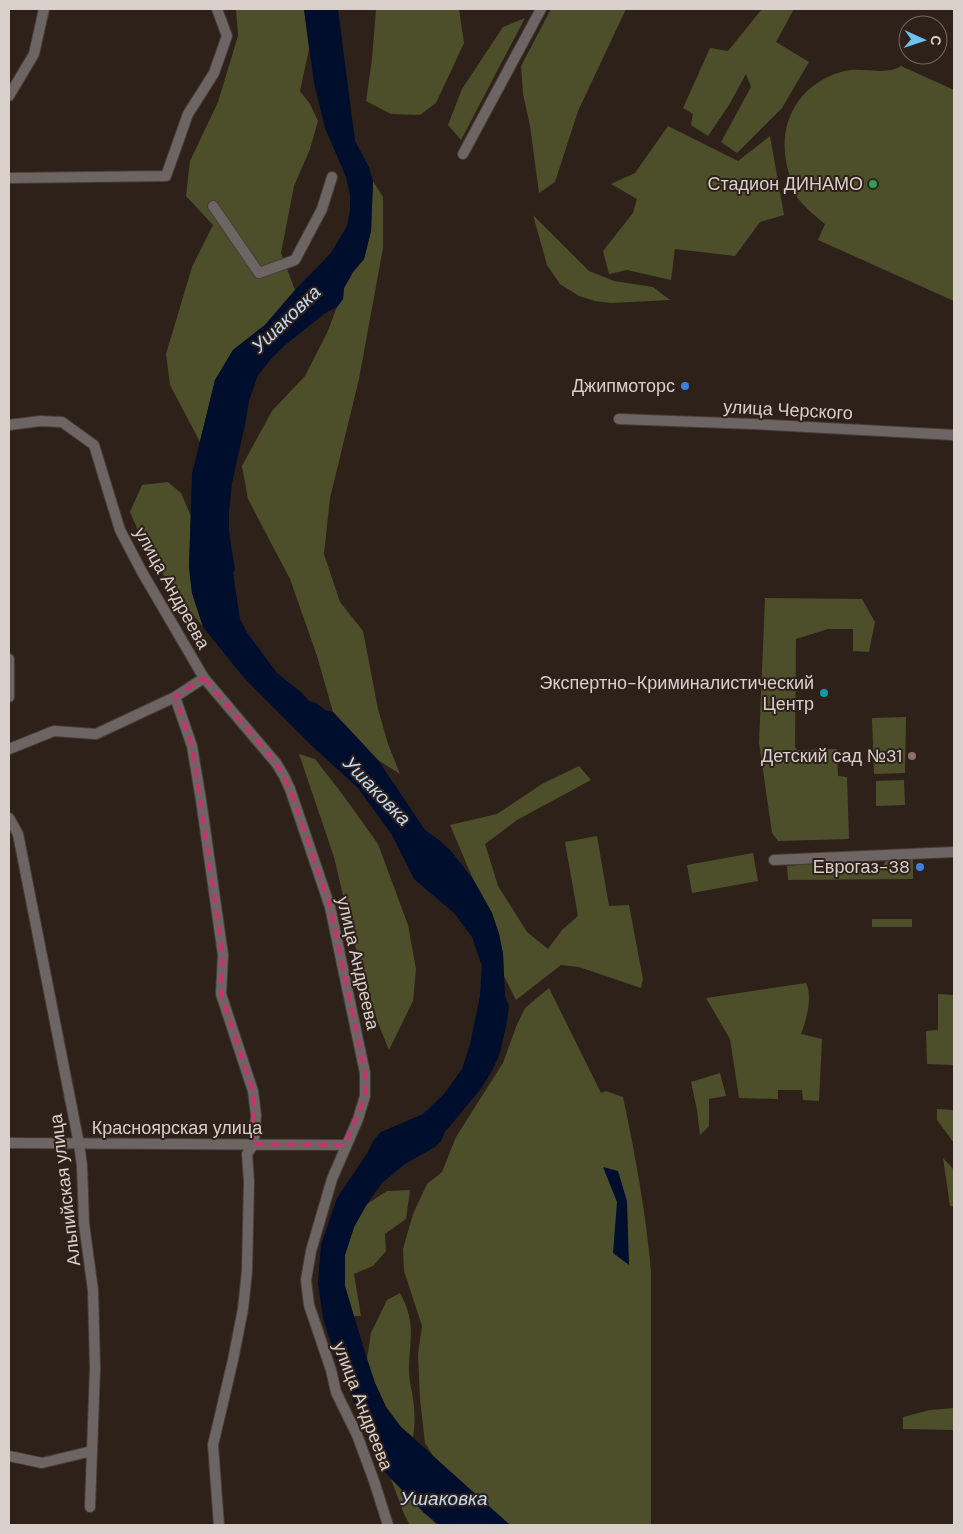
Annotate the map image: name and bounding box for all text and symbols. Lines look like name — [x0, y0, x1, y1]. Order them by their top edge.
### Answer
north arrow — [898, 15, 948, 65]
text: С — [927, 35, 945, 46]
place label: Стадион ДИНАМО — [708, 172, 863, 196]
marker: Стадион ДИНАМО — [867, 178, 879, 190]
water label: Ушаковка — [245, 280, 326, 359]
place label: Джипмоторс — [572, 374, 675, 398]
marker: Джипмоторс — [679, 380, 691, 392]
street label: улица Черского — [723, 395, 853, 425]
street label: улица Андреева — [129, 523, 216, 654]
place label: Экспертно-Криминалистический Центр — [540, 671, 814, 716]
marker: Экспертно-Криминалистический Центр — [818, 687, 830, 699]
place label: Детский сад №31 — [761, 744, 902, 768]
water label: Ушаковка — [337, 750, 416, 831]
marker: Детский сад №31 — [906, 750, 918, 762]
place label: Еврогаз-38 — [813, 855, 910, 879]
marker: Еврогаз-38 — [914, 861, 926, 873]
street label: улица Андреева — [331, 894, 385, 1033]
street label: Альпийская улица — [44, 1112, 86, 1267]
street label: Красноярская улица — [92, 1116, 263, 1140]
street label: улица Андреева — [327, 1338, 399, 1475]
water label: Ушаковка — [399, 1486, 488, 1511]

